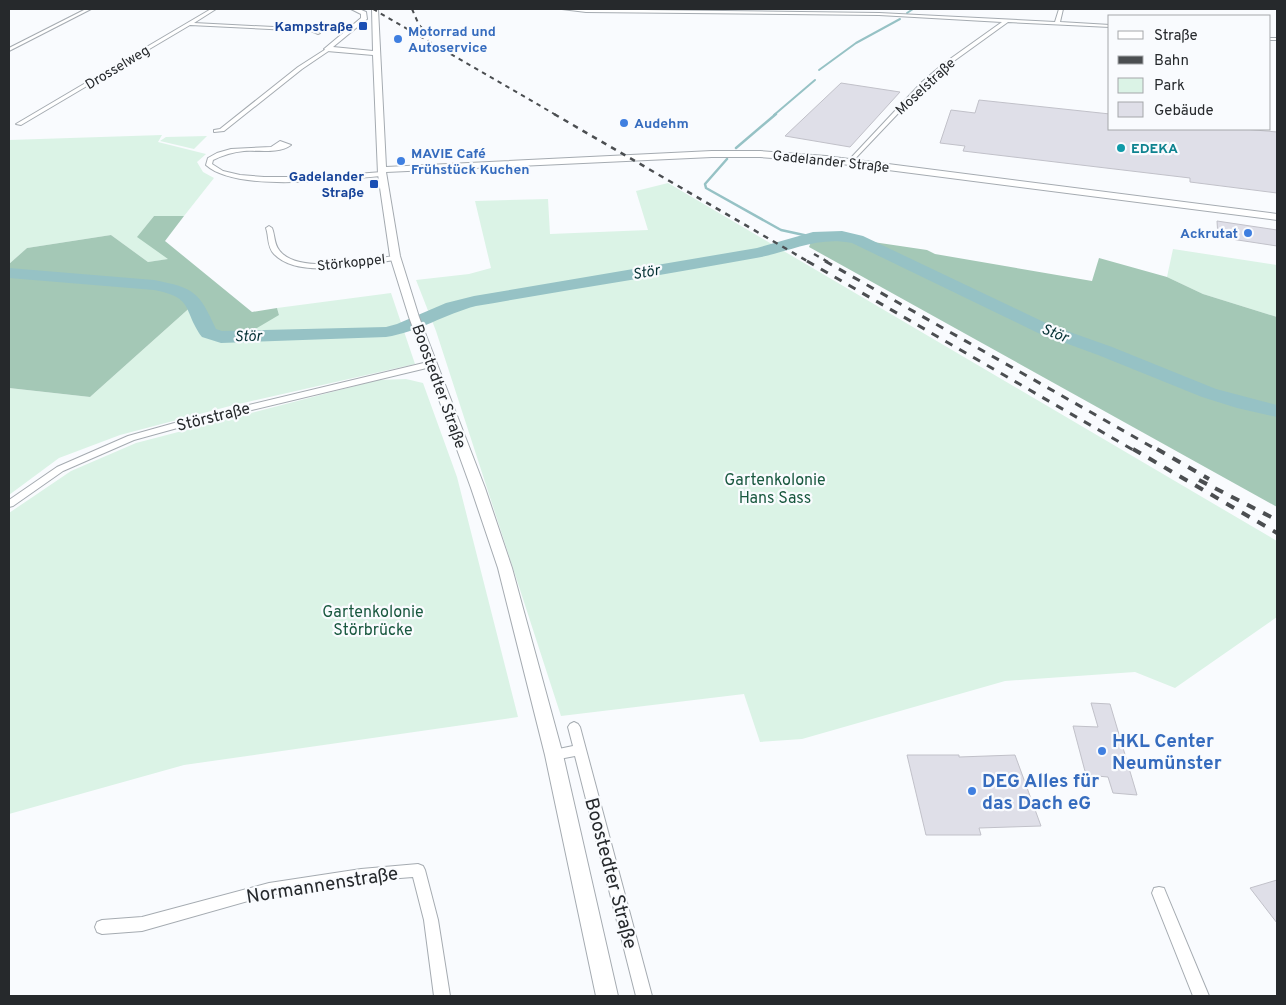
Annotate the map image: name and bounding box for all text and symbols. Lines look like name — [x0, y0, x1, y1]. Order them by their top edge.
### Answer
legend — [1108, 15, 1271, 130]
place label: Kampstraße — [274, 19, 353, 36]
marker: Kampstraße — [357, 20, 369, 32]
place label: Motorrad und Autoservice — [408, 24, 496, 57]
text: Straße — [1154, 27, 1198, 46]
marker: Motorrad und Autoservice — [392, 33, 404, 45]
street label: Drosselweg — [82, 42, 153, 94]
text: Bahn — [1154, 52, 1189, 71]
street label: Moselstraße — [893, 55, 959, 119]
text: Park — [1154, 77, 1185, 96]
text: Gebäude — [1154, 102, 1214, 121]
place label: Audehm — [634, 116, 689, 133]
marker: Audehm — [618, 117, 630, 129]
place label: EDEKA — [1131, 141, 1178, 158]
marker: EDEKA — [1115, 142, 1127, 154]
place label: MAVIE Café Frühstück Kuchen — [411, 146, 530, 179]
street label: Gadelander Straße — [772, 148, 890, 177]
marker: MAVIE Café Frühstück Kuchen — [395, 155, 407, 167]
place label: Gadelander Straße — [289, 169, 364, 202]
marker: Gadelander Straße — [368, 178, 380, 190]
place label: Ackrutat — [1180, 226, 1238, 243]
marker: Ackrutat — [1242, 227, 1254, 239]
street label: Störkoppel — [316, 251, 386, 276]
water label: Stör — [631, 262, 663, 285]
water label: Stör — [1038, 320, 1072, 349]
street label: Boostedter Straße — [406, 322, 470, 452]
water label: Stör — [234, 328, 263, 347]
street label: Störstraße — [175, 399, 252, 437]
park label: Gartenkolonie Hans Sass — [724, 471, 826, 509]
park label: Gartenkolonie Störbrücke — [322, 603, 424, 641]
place label: HKL Center Neumünster — [1112, 730, 1222, 776]
marker: HKL Center Neumünster — [1096, 745, 1108, 757]
place label: DEG Alles für das Dach eG — [982, 770, 1099, 816]
marker: DEG Alles für das Dach eG — [966, 785, 978, 797]
street label: Boostedter Straße — [578, 795, 642, 952]
street label: Normannenstraße — [245, 862, 400, 910]

